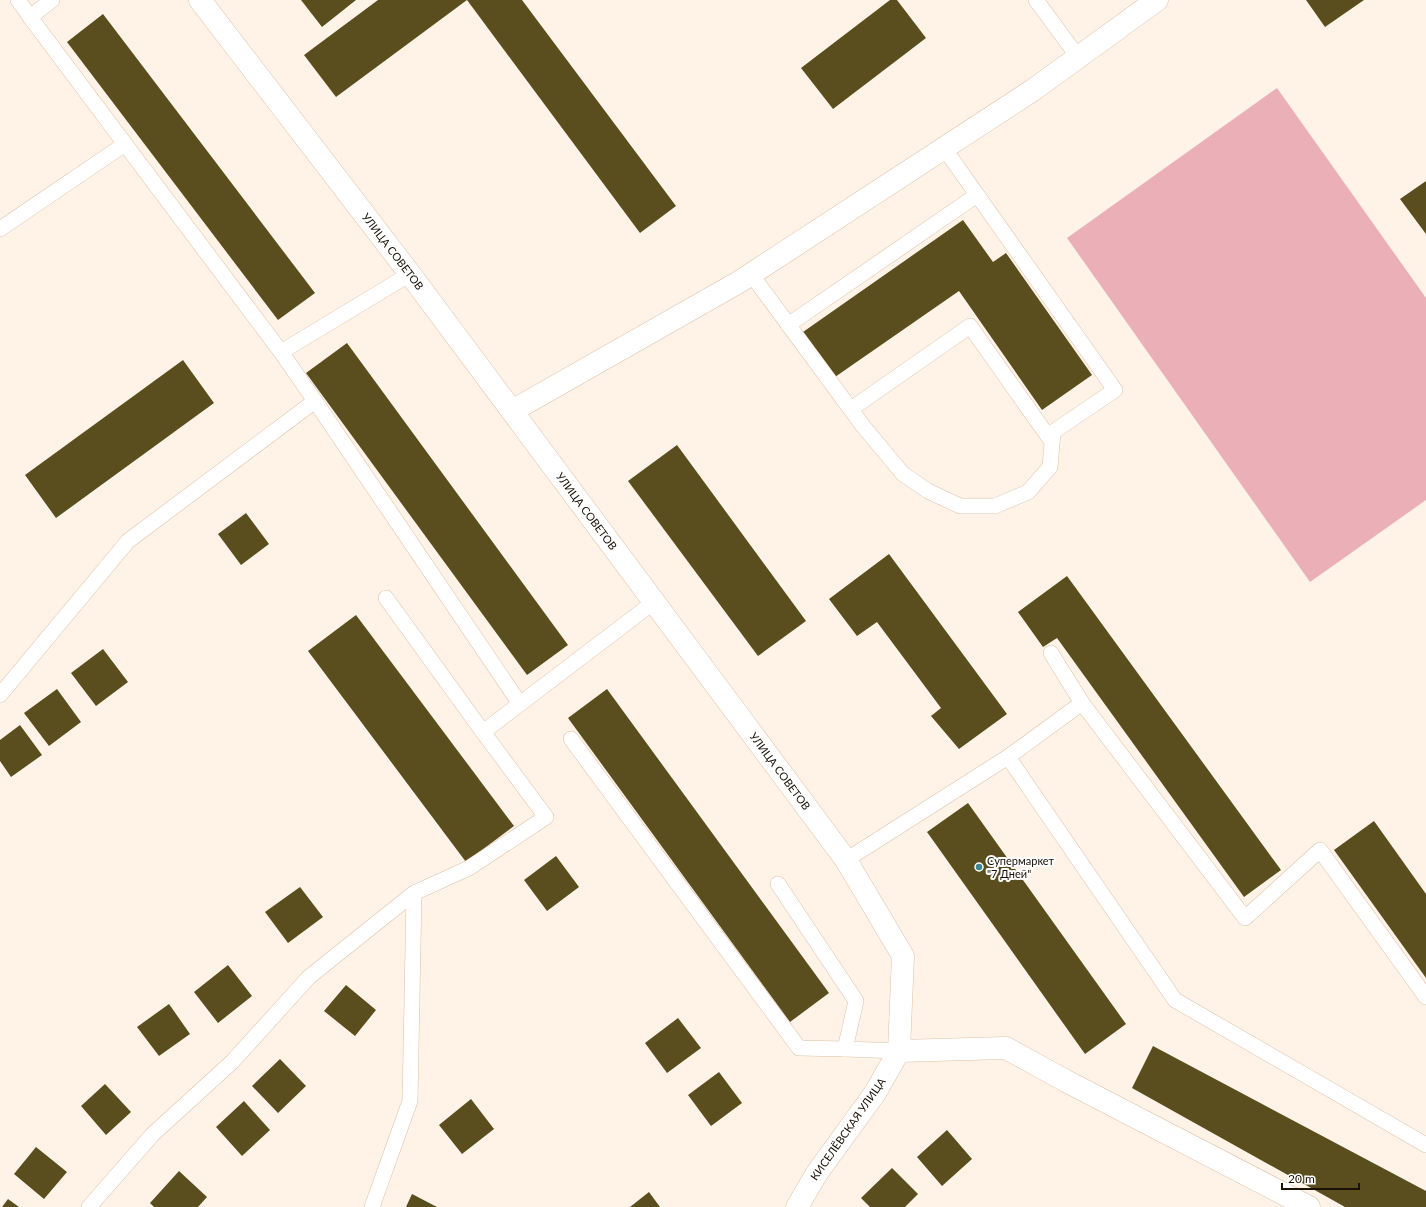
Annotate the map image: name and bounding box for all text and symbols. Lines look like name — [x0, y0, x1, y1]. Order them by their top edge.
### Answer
street label: УЛИЦА СОВЕТОВ — [360, 210, 427, 292]
street label: УЛИЦА СОВЕТОВ — [554, 470, 620, 552]
street label: УЛИЦА СОВЕТОВ — [747, 730, 813, 812]
place label: Супермаркет "7 Дней" — [987, 854, 1055, 880]
marker: Супермаркет "7 Дней" — [974, 862, 984, 872]
street label: КИСЕЛЁВСКАЯ УЛИЦА — [807, 1075, 888, 1182]
scale bar — [1282, 1165, 1359, 1191]
text: 20 m — [1288, 1171, 1315, 1186]

